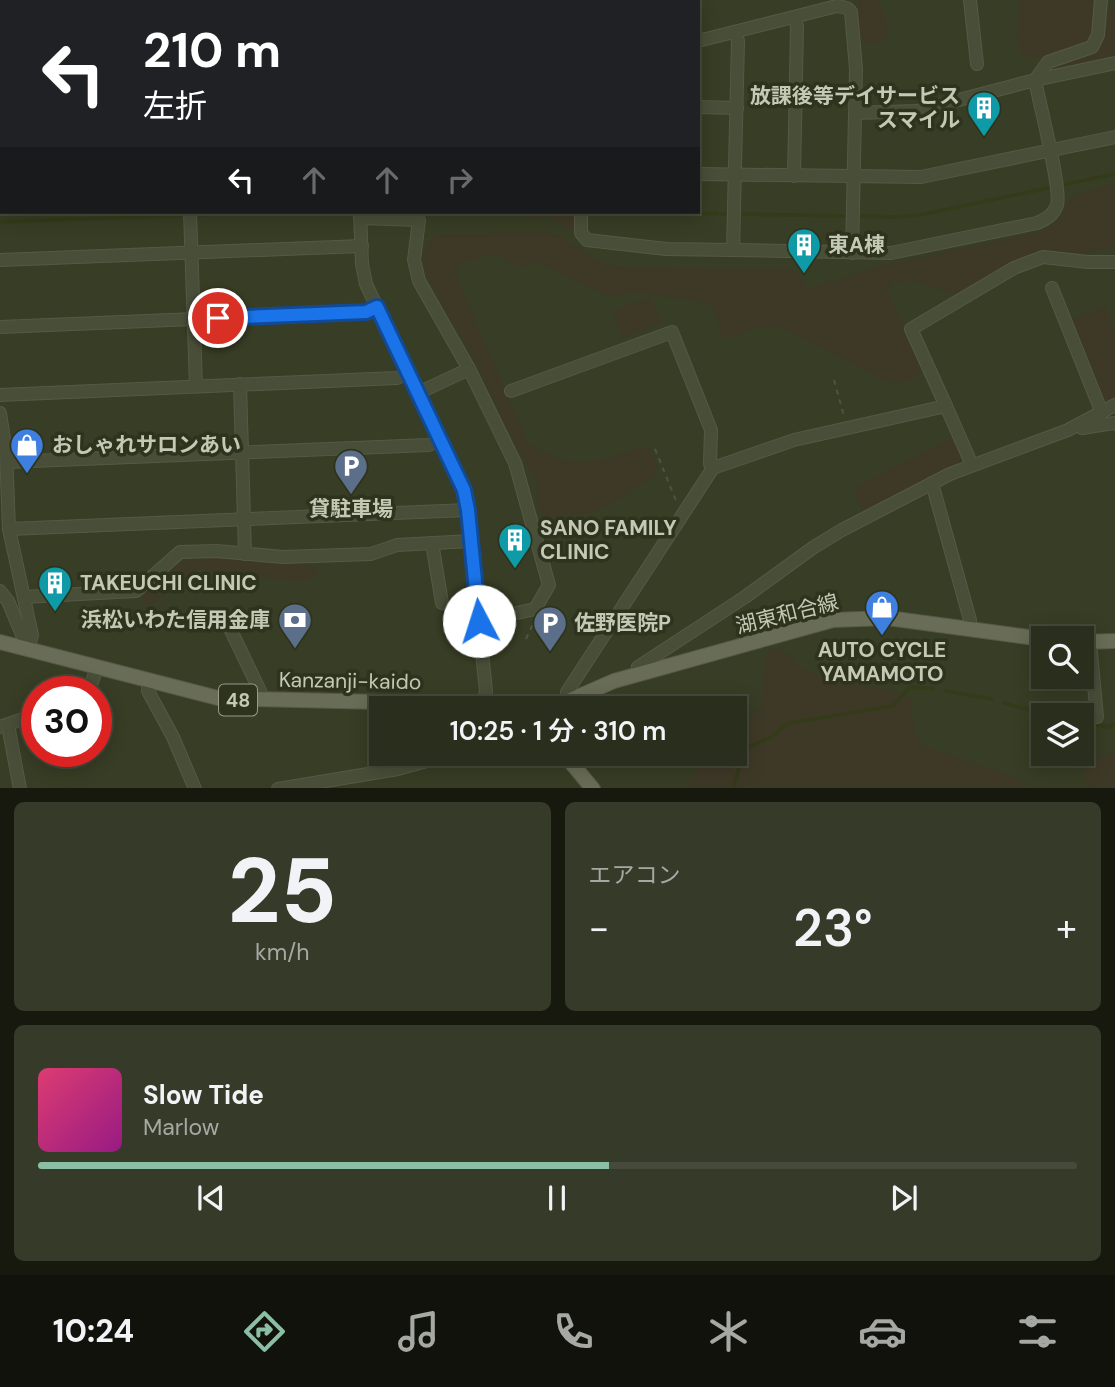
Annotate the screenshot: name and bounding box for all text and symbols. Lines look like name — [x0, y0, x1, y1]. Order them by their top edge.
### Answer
text: 210 m — [143, 18, 281, 82]
icon: left — [28, 28, 119, 119]
place label: 放課後等デイサービス スマイル — [750, 82, 960, 134]
text: 左折 — [143, 85, 207, 127]
building icon: 放課後等デイサービス スマイル — [965, 89, 1003, 138]
icon: left — [222, 161, 260, 199]
icon: ahead — [295, 161, 333, 199]
icon: ahead — [368, 161, 406, 199]
icon: right — [441, 161, 479, 199]
building icon: 東A棟 — [785, 226, 823, 275]
place label: 東A棟 — [828, 231, 885, 259]
pin — [188, 288, 248, 348]
icon: arrive — [199, 299, 237, 337]
shop icon: おしゃれサロンあい — [8, 426, 46, 475]
place label: おしゃれサロンあい — [52, 431, 241, 459]
parking icon: 貸駐車場 — [332, 447, 370, 496]
place label: 貸駐車場 — [309, 495, 393, 523]
place label: SANO FAMILY CLINIC — [540, 514, 677, 566]
building icon: SANO FAMILY CLINIC — [496, 521, 534, 570]
building icon: TAKEUCHI CLINIC — [36, 564, 74, 613]
place label: TAKEUCHI CLINIC — [80, 569, 257, 597]
position arrow — [442, 584, 516, 658]
street label: 湖東和合線 — [733, 588, 841, 640]
shop icon: AUTO CYCLE YAMAMOTO — [863, 588, 901, 637]
bank icon: 浜松いわた信用金庫 — [276, 601, 314, 650]
parking icon: 佐野医院P — [531, 604, 569, 653]
place label: 浜松いわた信用金庫 — [81, 606, 270, 634]
place label: 佐野医院P — [574, 609, 671, 637]
map controls — [1031, 626, 1094, 766]
button: search — [1031, 626, 1094, 689]
place label: AUTO CYCLE YAMAMOTO — [818, 636, 946, 688]
street label: Kanzanji-kaido — [279, 666, 421, 696]
speed limit sign: 30 — [21, 676, 112, 767]
road number: 48 — [219, 684, 257, 716]
button: layers — [1031, 703, 1094, 766]
text: 10:25 · 1 分 · 310 m — [450, 714, 666, 748]
text: 25 — [228, 832, 337, 950]
text: エアコン — [589, 860, 681, 890]
text: 23° — [793, 894, 873, 962]
text: − — [589, 903, 609, 953]
text: + — [1056, 903, 1077, 953]
text: km/h — [255, 937, 309, 967]
text: Slow Tide — [143, 1078, 264, 1112]
text: Marlow — [143, 1112, 219, 1142]
icon: previous — [192, 1179, 230, 1217]
icon: pause — [538, 1179, 576, 1217]
icon: next — [885, 1179, 923, 1217]
icon: directions — [240, 1307, 289, 1356]
icon: music — [394, 1307, 443, 1356]
icon: phone — [549, 1307, 598, 1356]
icon: climate — [704, 1307, 753, 1356]
icon: car — [858, 1307, 907, 1356]
icon: filters — [1013, 1307, 1062, 1356]
text: 10:24 — [53, 1310, 134, 1352]

